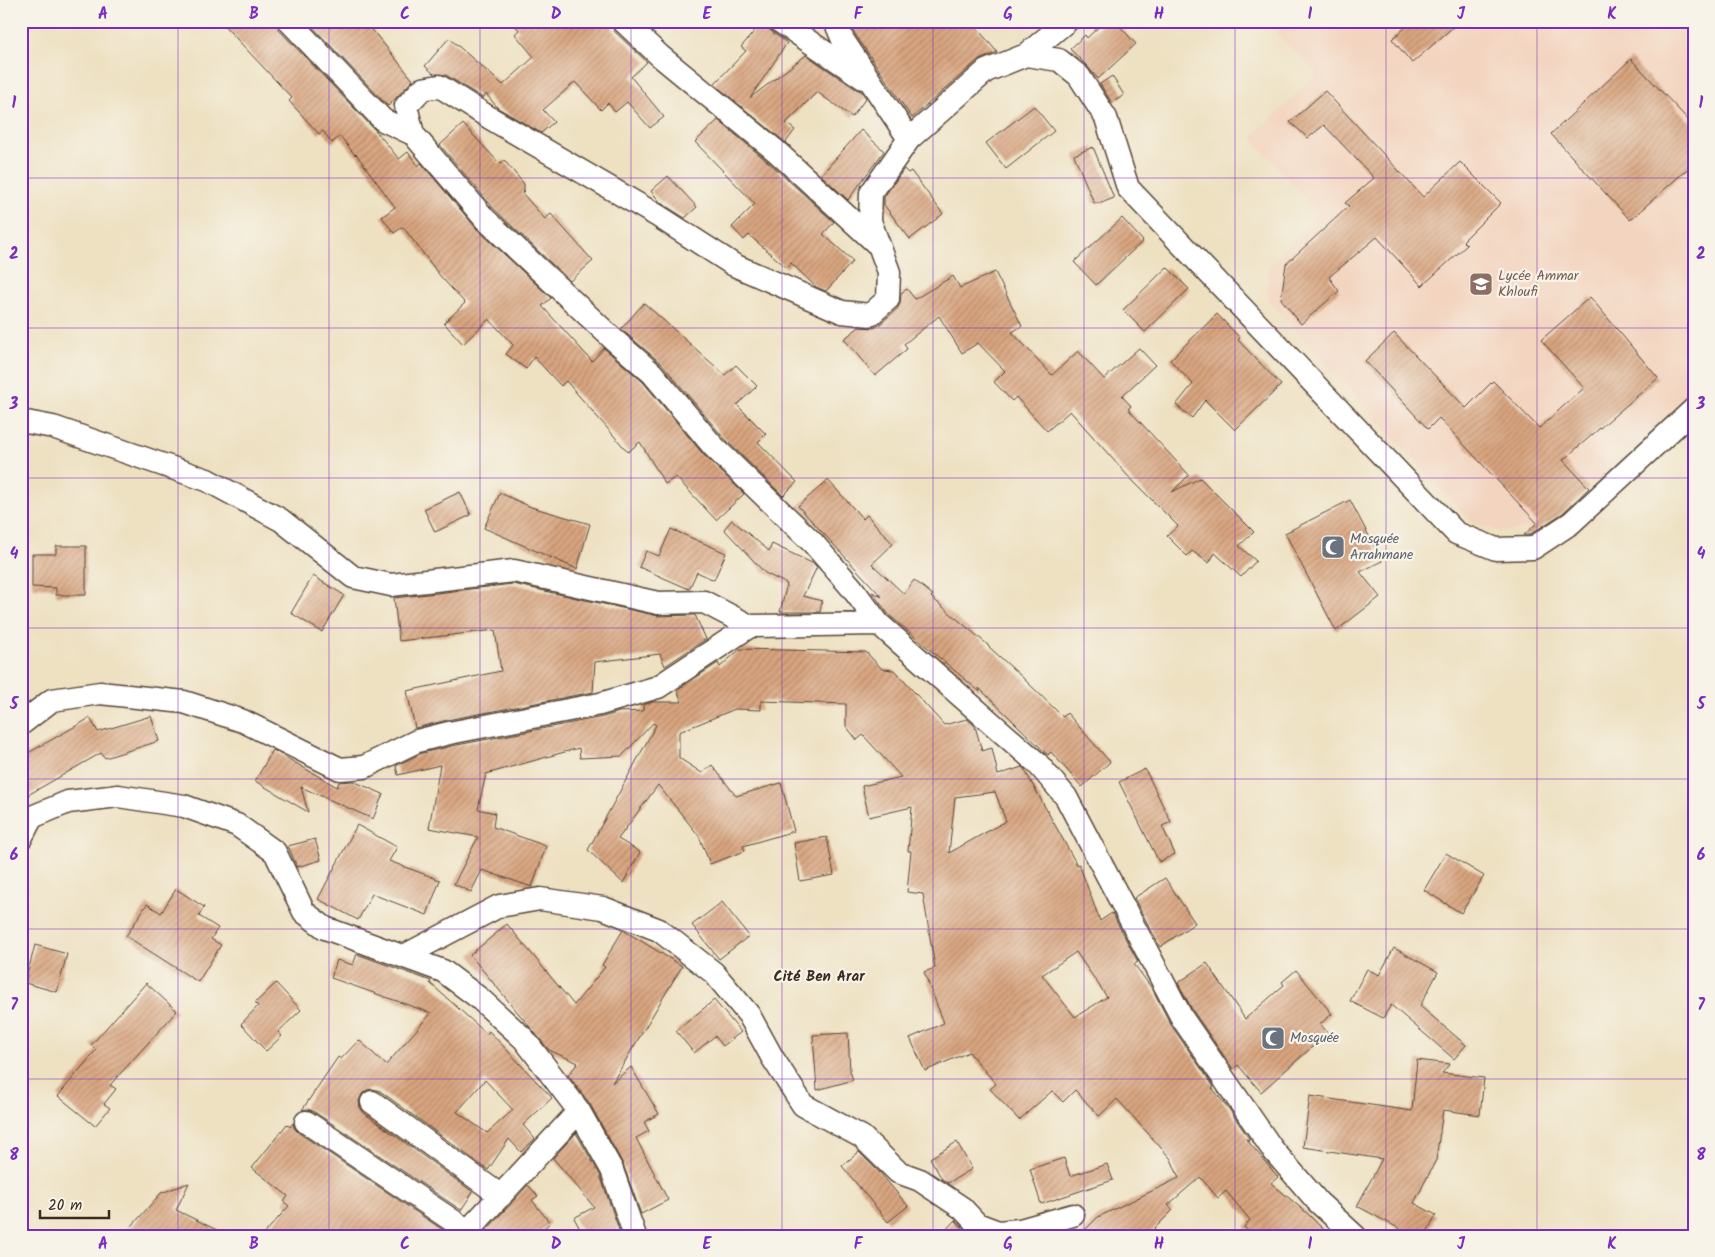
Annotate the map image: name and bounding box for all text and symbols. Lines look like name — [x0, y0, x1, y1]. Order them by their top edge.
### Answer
text: A — [98, 2, 108, 27]
text: B — [249, 2, 259, 27]
text: C — [400, 2, 410, 27]
text: D — [551, 2, 562, 27]
text: E — [703, 2, 713, 27]
text: F — [854, 2, 864, 27]
text: G — [1003, 2, 1013, 27]
text: H — [1154, 2, 1164, 27]
text: I — [1308, 2, 1313, 27]
text: J — [1457, 2, 1466, 27]
text: K — [1607, 2, 1617, 27]
text: 1 — [12, 91, 17, 116]
text: 1 — [1699, 91, 1704, 116]
text: 2 — [9, 242, 19, 267]
text: 2 — [1696, 242, 1706, 267]
place label: Lycée Ammar Khloufi — [1498, 265, 1580, 303]
school or university icon: Lycée Ammar Khloufi — [1468, 271, 1494, 297]
text: 3 — [9, 392, 19, 417]
text: 3 — [1696, 392, 1706, 417]
place label: Mosquée Arrahmane — [1350, 528, 1414, 566]
mosque icon: Mosquée Arrahmane — [1320, 534, 1346, 560]
text: 4 — [10, 542, 19, 567]
text: 4 — [1697, 542, 1706, 567]
text: 5 — [9, 692, 20, 717]
text: 5 — [1696, 692, 1707, 717]
text: 6 — [10, 843, 19, 868]
text: 6 — [1697, 843, 1706, 868]
district label: Cité Ben Arar — [773, 965, 865, 989]
text: 7 — [10, 993, 18, 1018]
text: 7 — [1697, 993, 1705, 1018]
mosque icon: Mosquée — [1260, 1025, 1286, 1051]
place label: Mosquée — [1290, 1027, 1340, 1049]
text: 8 — [9, 1143, 19, 1168]
text: 8 — [1696, 1143, 1706, 1168]
scale bar — [40, 1187, 109, 1219]
text: 20 m — [48, 1194, 82, 1218]
text: A — [98, 1232, 108, 1257]
text: B — [249, 1232, 259, 1257]
text: C — [400, 1232, 410, 1257]
text: D — [551, 1232, 562, 1257]
text: E — [703, 1232, 713, 1257]
text: F — [854, 1232, 864, 1257]
text: G — [1003, 1232, 1013, 1257]
text: H — [1154, 1232, 1164, 1257]
text: I — [1308, 1232, 1313, 1257]
text: J — [1457, 1232, 1466, 1257]
text: K — [1607, 1232, 1617, 1257]

